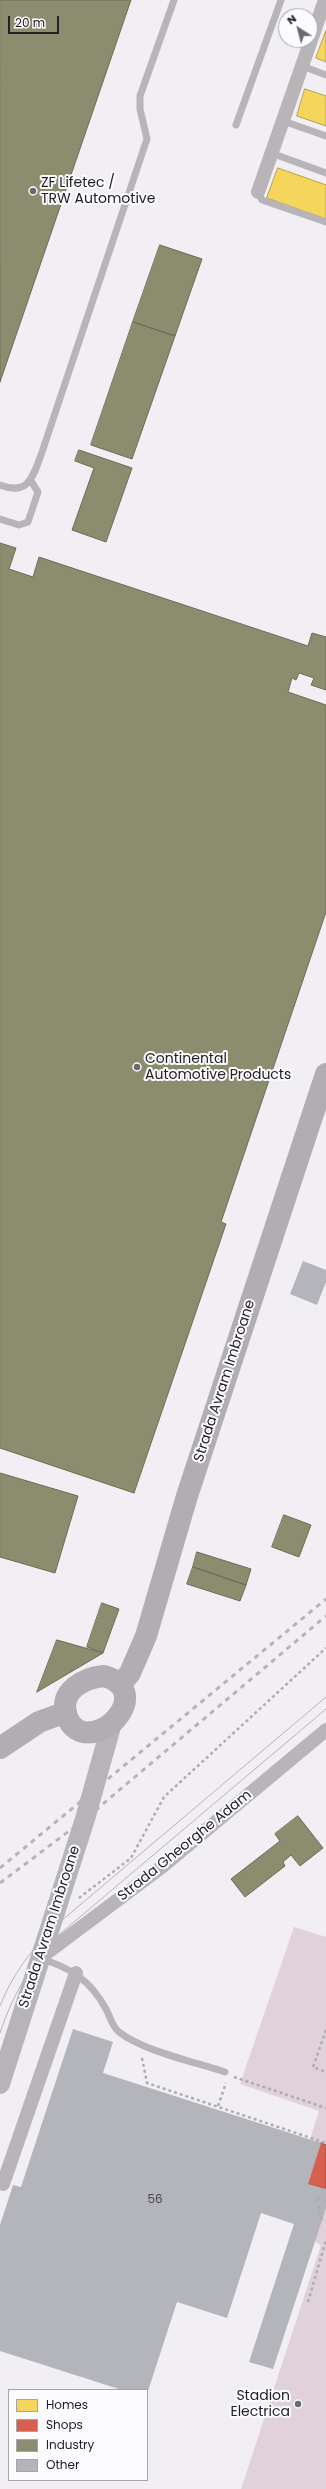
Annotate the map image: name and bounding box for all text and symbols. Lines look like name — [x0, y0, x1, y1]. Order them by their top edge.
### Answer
scale bar — [10, 8, 61, 34]
north arrow — [278, 8, 318, 48]
text: N — [283, 10, 300, 28]
text: 20 m — [15, 14, 45, 31]
place label: ZF Lifetec / TRW Automotive — [41, 175, 155, 208]
marker: ZF Lifetec / TRW Automotive — [28, 186, 38, 196]
place label: Continental Automotive Products — [145, 1051, 291, 1084]
marker: Continental Automotive Products — [132, 1062, 142, 1072]
street label: Strada Avram Imbroane — [191, 1298, 259, 1464]
street label: Strada Gheorghe Adam — [115, 1787, 255, 1905]
street label: Strada Avram Imbroane — [16, 1844, 84, 2010]
house number: 56 — [147, 2193, 163, 2207]
place label: Stadion Electrica — [230, 2388, 290, 2420]
legend — [8, 2389, 148, 2481]
text: Homes — [46, 2396, 88, 2413]
marker: Stadion Electrica — [293, 2399, 303, 2409]
text: Shops — [46, 2416, 83, 2433]
text: Industry — [46, 2436, 94, 2453]
text: Other — [46, 2456, 79, 2473]

